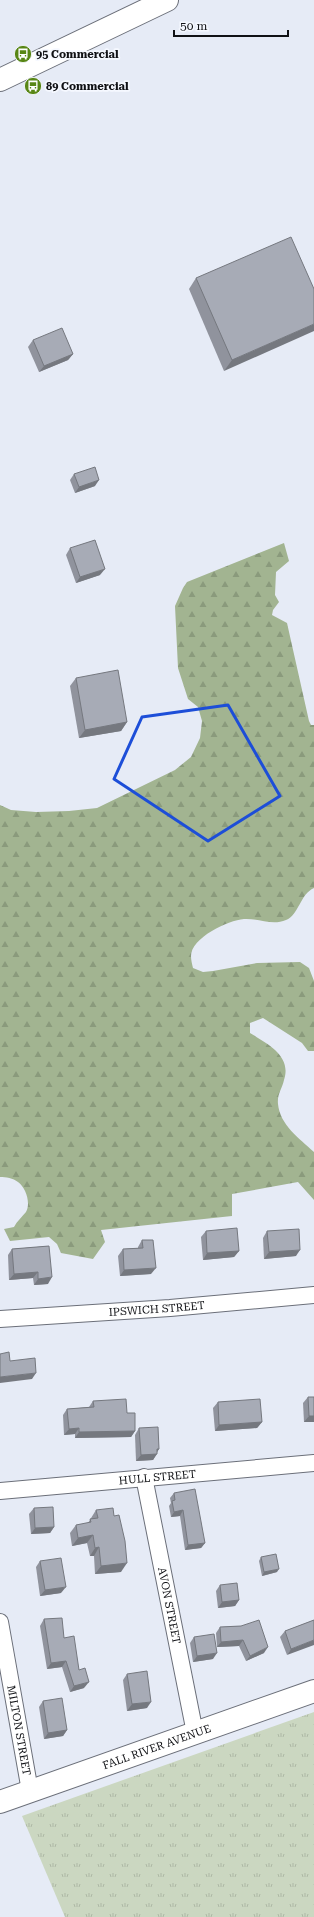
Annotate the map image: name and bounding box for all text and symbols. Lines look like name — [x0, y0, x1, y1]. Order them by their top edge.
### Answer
scale bar — [174, 12, 288, 38]
text: 50 m — [180, 19, 207, 33]
bus stop icon: 95 Commercial — [13, 44, 33, 64]
place label: 95 Commercial — [36, 48, 119, 61]
bus stop icon: 89 Commercial — [23, 76, 43, 96]
place label: 89 Commercial — [46, 80, 129, 93]
street label: IPSWICH STREET — [108, 1298, 205, 1318]
street label: HULL STREET — [118, 1467, 197, 1487]
street label: AVON STREET — [156, 1566, 184, 1645]
street label: MILTON STREET — [5, 1684, 34, 1776]
street label: FALL RIVER AVENUE — [101, 1722, 212, 1772]

